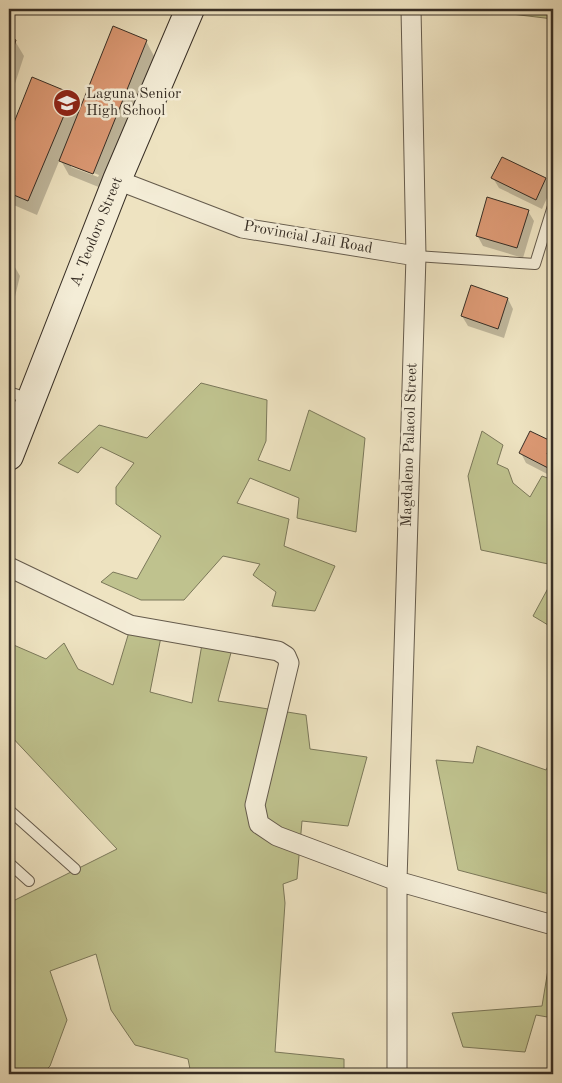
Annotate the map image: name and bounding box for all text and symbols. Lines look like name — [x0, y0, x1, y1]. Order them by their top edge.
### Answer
place label: Laguna Senior High School — [86, 87, 181, 119]
school or university icon: Laguna Senior High School — [52, 88, 82, 118]
street label: A. Teodoro Street — [68, 175, 126, 289]
street label: Provincial Jail Road — [242, 219, 374, 257]
street label: Magdaleno Palacol Street — [400, 363, 420, 527]

